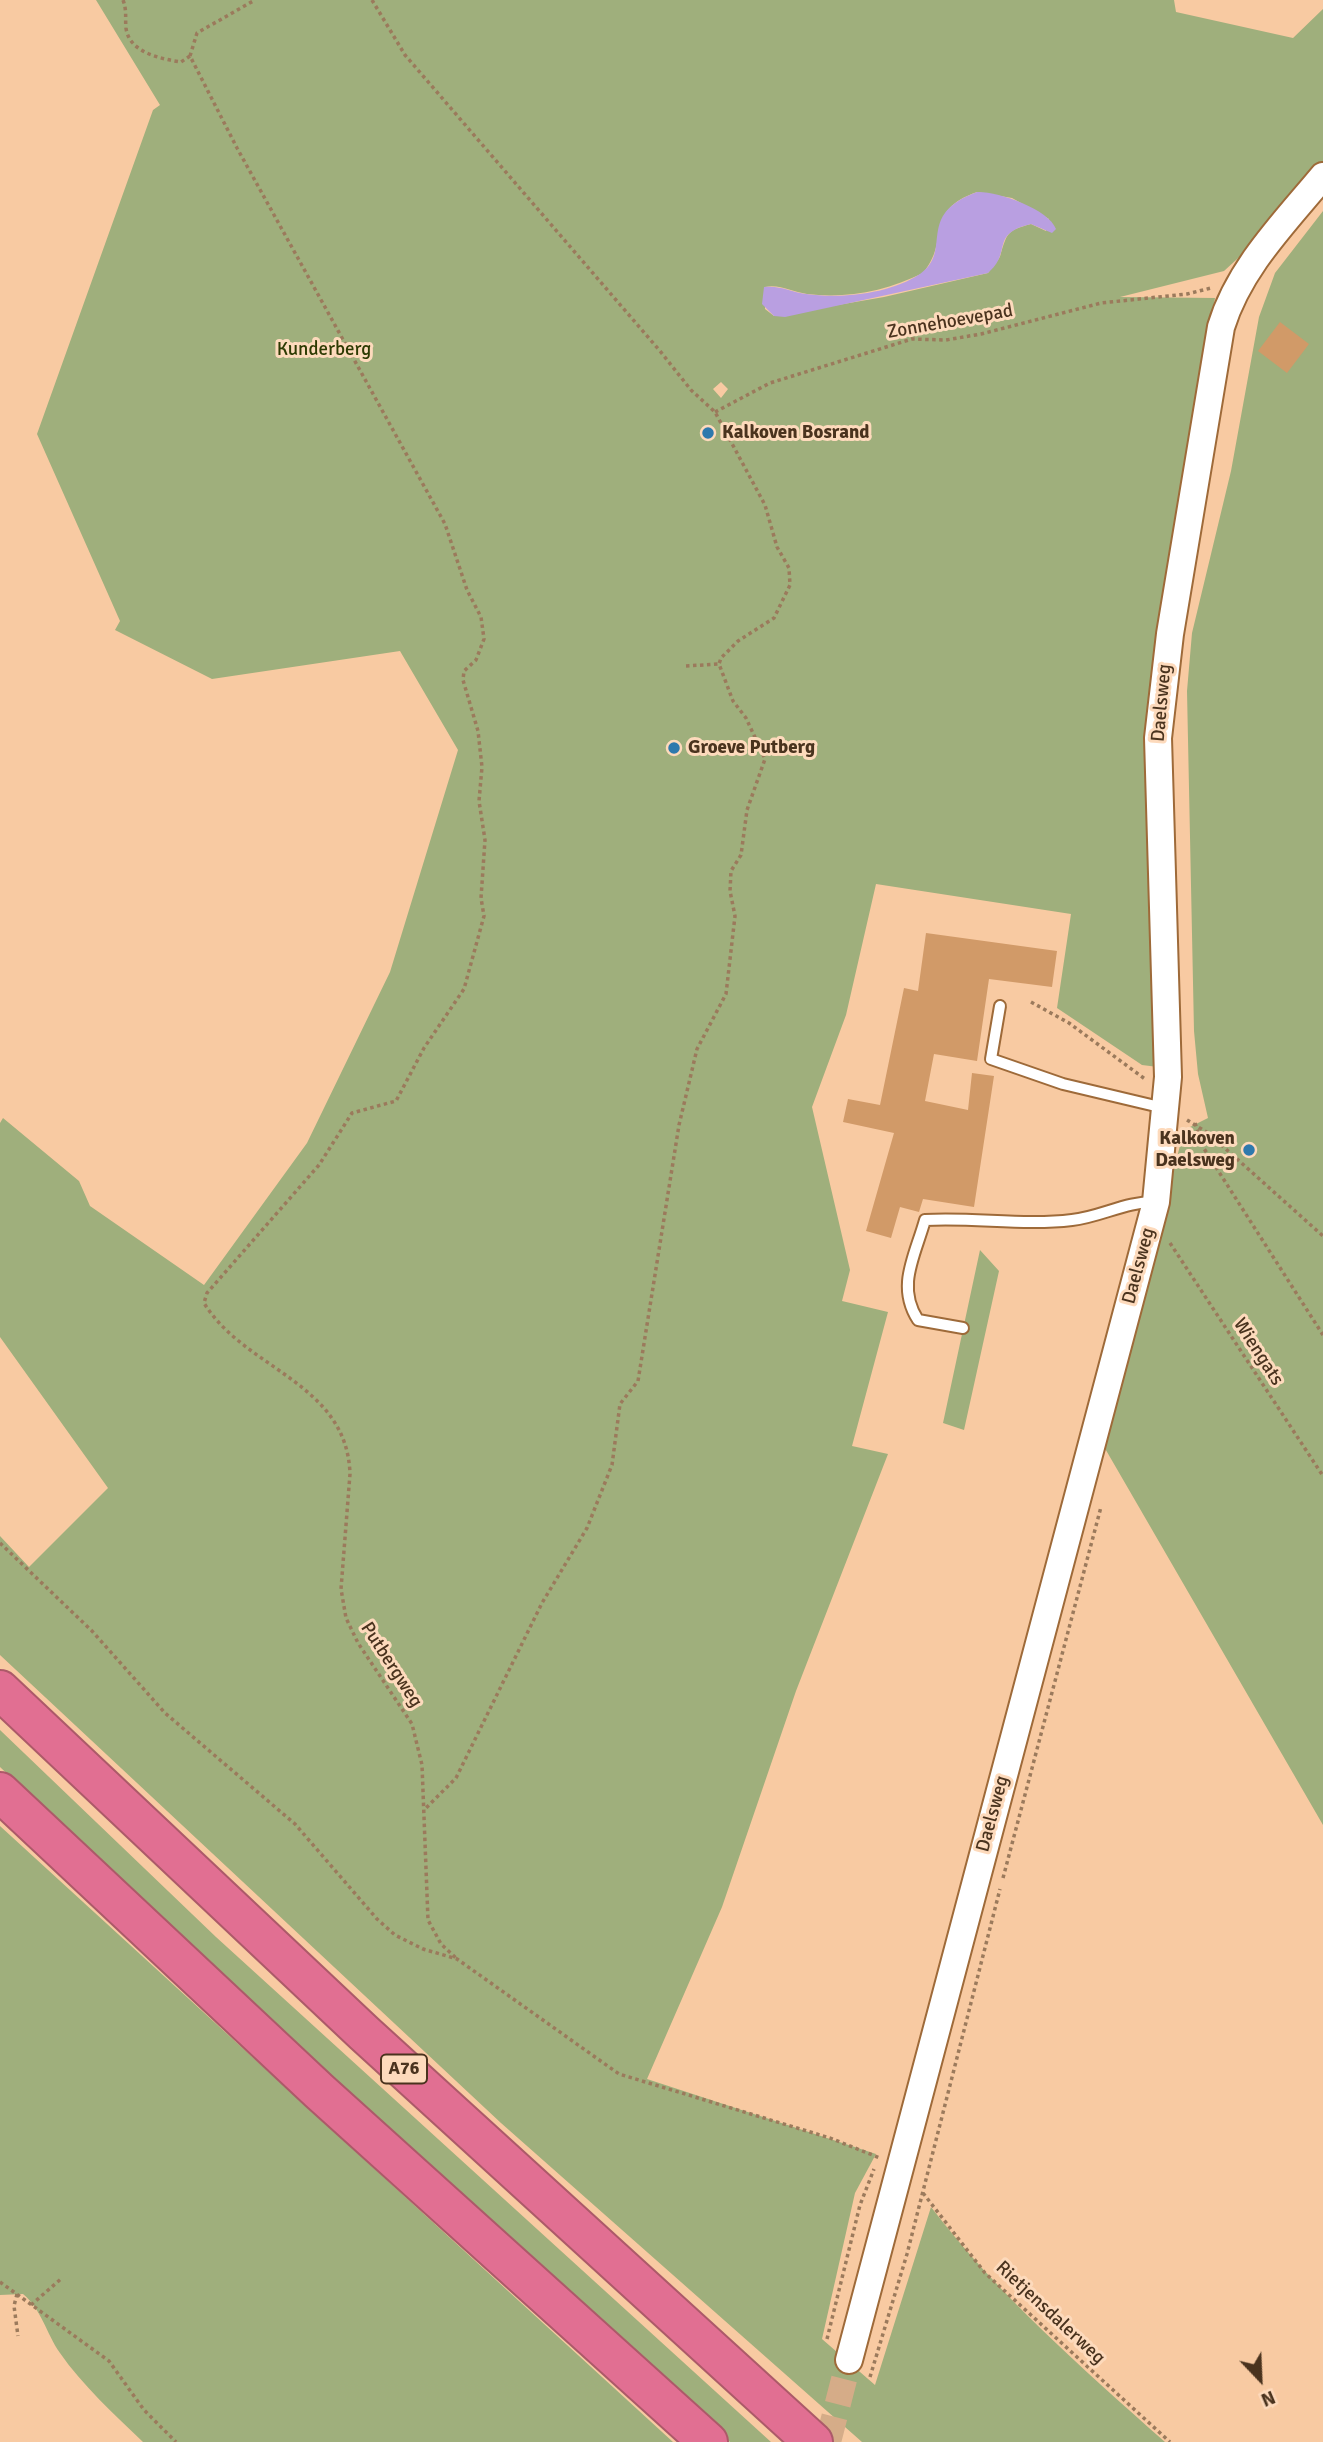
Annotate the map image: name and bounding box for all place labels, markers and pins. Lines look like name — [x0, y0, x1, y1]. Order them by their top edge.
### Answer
place label: Kalkoven Bosrand — [722, 422, 870, 444]
marker: Kalkoven Bosrand — [700, 425, 716, 441]
place label: Groeve Putberg — [688, 737, 815, 759]
marker: Groeve Putberg — [666, 740, 682, 756]
place label: Kalkoven Daelsweg — [1155, 1128, 1235, 1172]
marker: Kalkoven Daelsweg — [1241, 1142, 1257, 1158]

